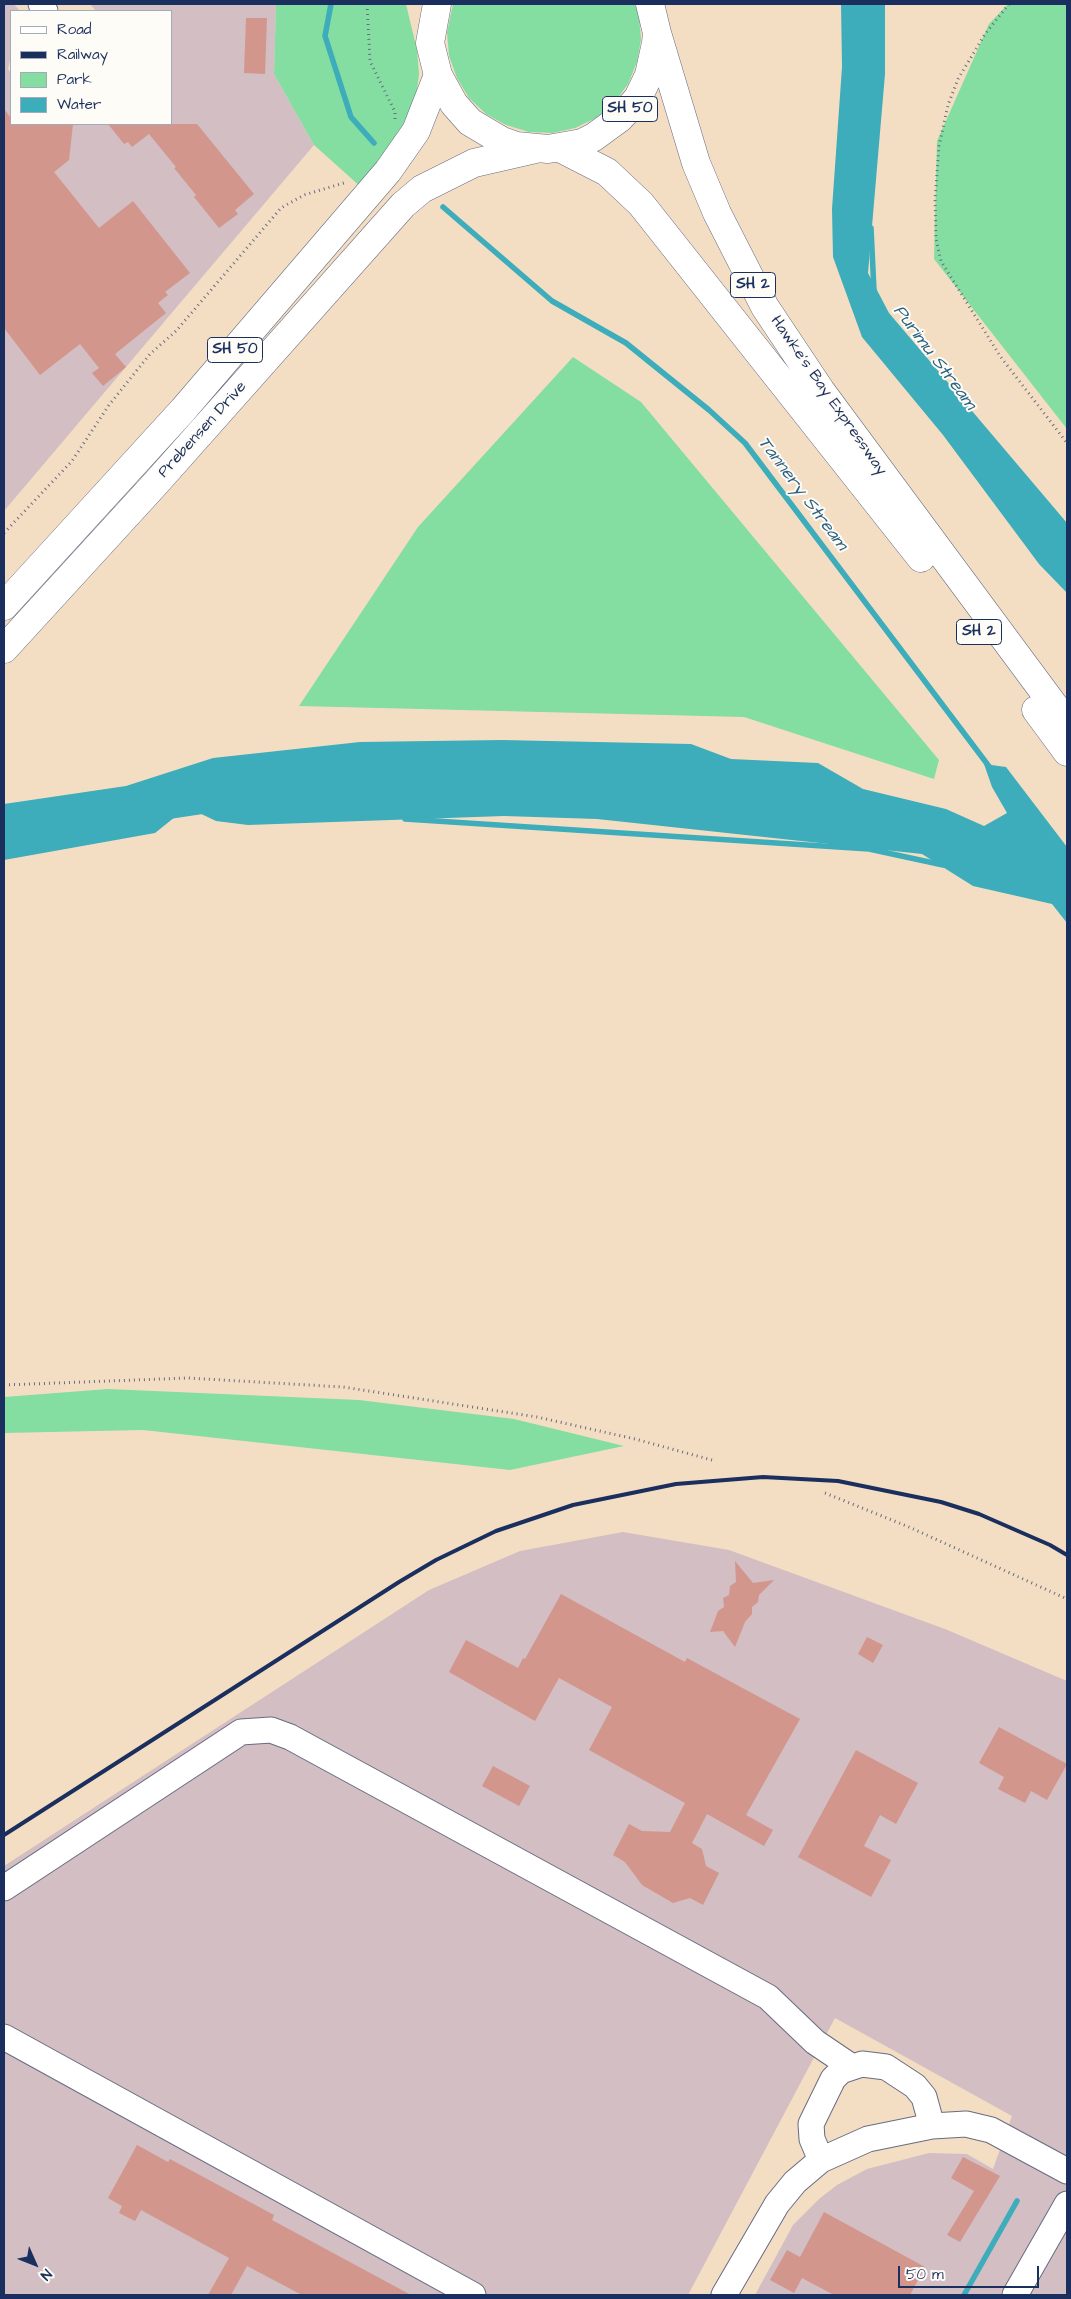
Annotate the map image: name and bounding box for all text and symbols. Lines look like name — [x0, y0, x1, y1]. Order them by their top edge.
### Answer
legend — [10, 10, 172, 125]
text: Road — [57, 19, 91, 40]
text: Railway — [57, 44, 108, 65]
text: Park — [57, 69, 92, 90]
text: Water — [57, 94, 101, 115]
road number: SH 50 — [602, 96, 658, 122]
road number: SH 2 — [730, 272, 776, 298]
water label: Purimu Stream — [888, 301, 980, 415]
street label: Hawke's Bay Expressway — [766, 313, 890, 479]
road number: SH 50 — [208, 338, 262, 362]
street label: Prebensen Drive — [155, 378, 251, 482]
water label: Tannery Stream — [752, 433, 852, 555]
road number: SH 2 — [956, 620, 1002, 644]
north arrow — [10, 2239, 60, 2289]
scale bar — [901, 2256, 1042, 2288]
text: N — [36, 2264, 56, 2285]
text: 50 m — [906, 2264, 944, 2285]

